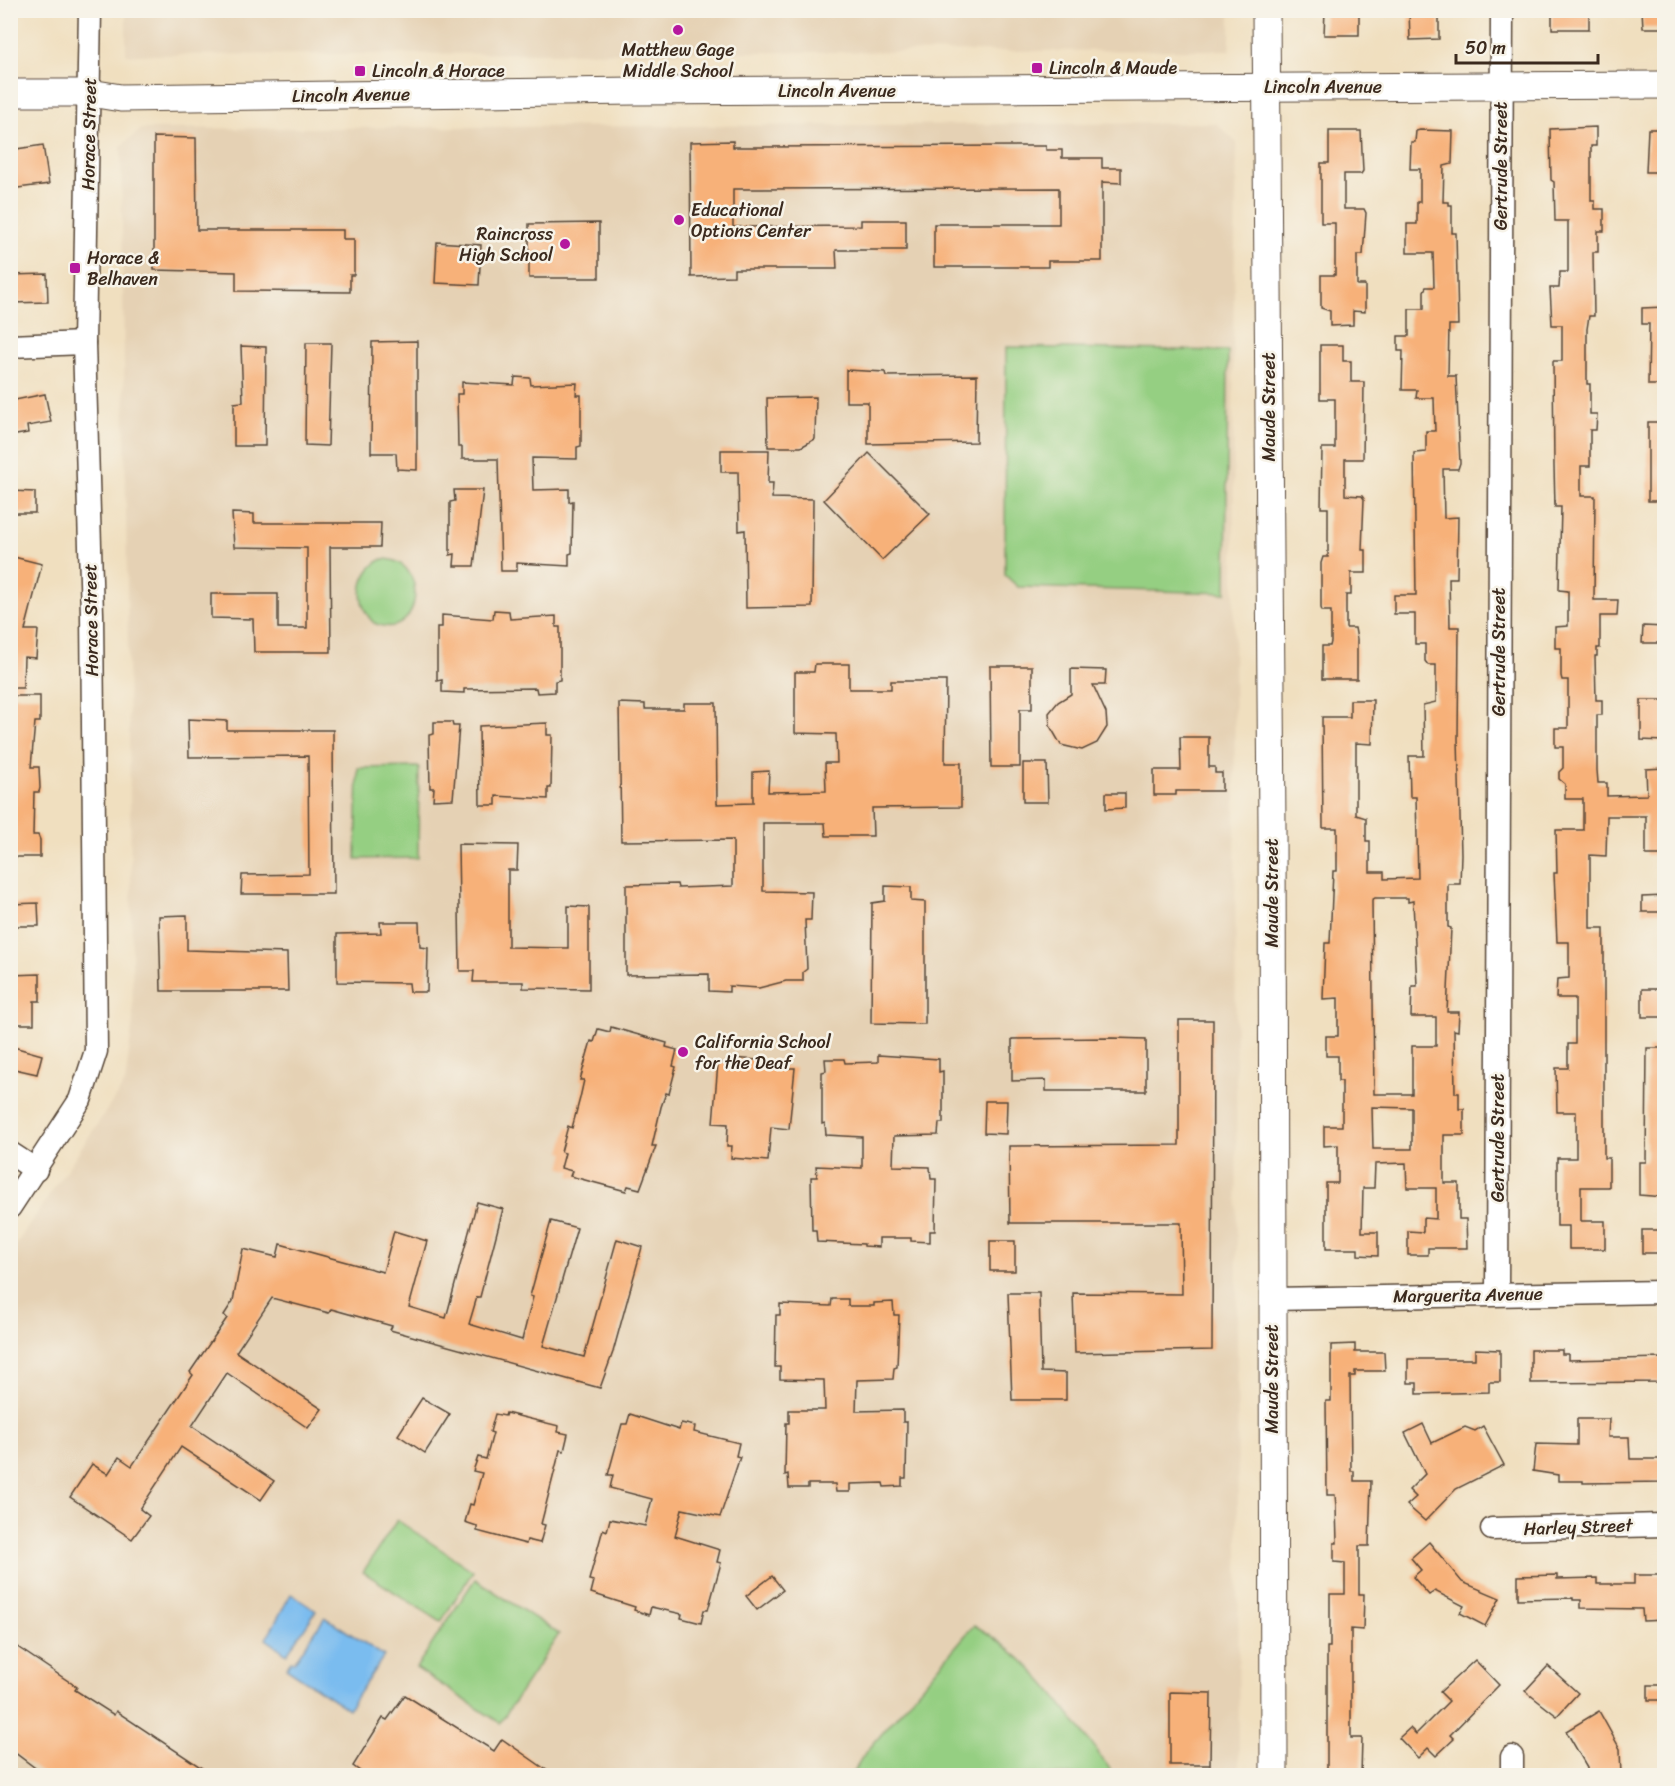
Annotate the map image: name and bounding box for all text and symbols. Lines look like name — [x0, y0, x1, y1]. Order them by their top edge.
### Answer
marker: Matthew Gage Middle School — [671, 23, 685, 37]
scale bar — [1456, 27, 1598, 65]
text: 50 m — [1465, 32, 1506, 64]
place label: Matthew Gage Middle School — [622, 34, 735, 87]
place label: Lincoln & Maude — [1049, 52, 1178, 84]
place label: Lincoln & Horace — [372, 55, 505, 87]
marker: Lincoln & Maude — [1030, 61, 1044, 75]
marker: Lincoln & Horace — [353, 64, 367, 78]
street label: Lincoln Avenue — [1264, 71, 1382, 103]
street label: Lincoln Avenue — [778, 75, 896, 107]
street label: Horace Street — [72, 77, 106, 191]
street label: Lincoln Avenue — [292, 78, 410, 112]
street label: Gertrude Street — [1485, 102, 1517, 230]
place label: Educational Options Center — [691, 194, 812, 247]
marker: Educational Options Center — [672, 213, 686, 227]
place label: Raincross High School — [459, 218, 554, 271]
marker: Raincross High School — [558, 237, 572, 251]
place label: Horace & Belhaven — [87, 242, 159, 295]
marker: Horace & Belhaven — [68, 261, 82, 275]
street label: Maude Street — [1253, 352, 1285, 462]
street label: Horace Street — [74, 563, 108, 677]
street label: Gertrude Street — [1483, 588, 1515, 716]
street label: Maude Street — [1256, 838, 1288, 948]
place label: California School for the Deaf — [695, 1026, 832, 1079]
marker: California School for the Deaf — [676, 1045, 690, 1059]
street label: Gertrude Street — [1482, 1074, 1514, 1202]
street label: Marguerita Avenue — [1393, 1278, 1543, 1312]
street label: Maude Street — [1256, 1324, 1288, 1434]
street label: Harley Street — [1523, 1509, 1634, 1545]

